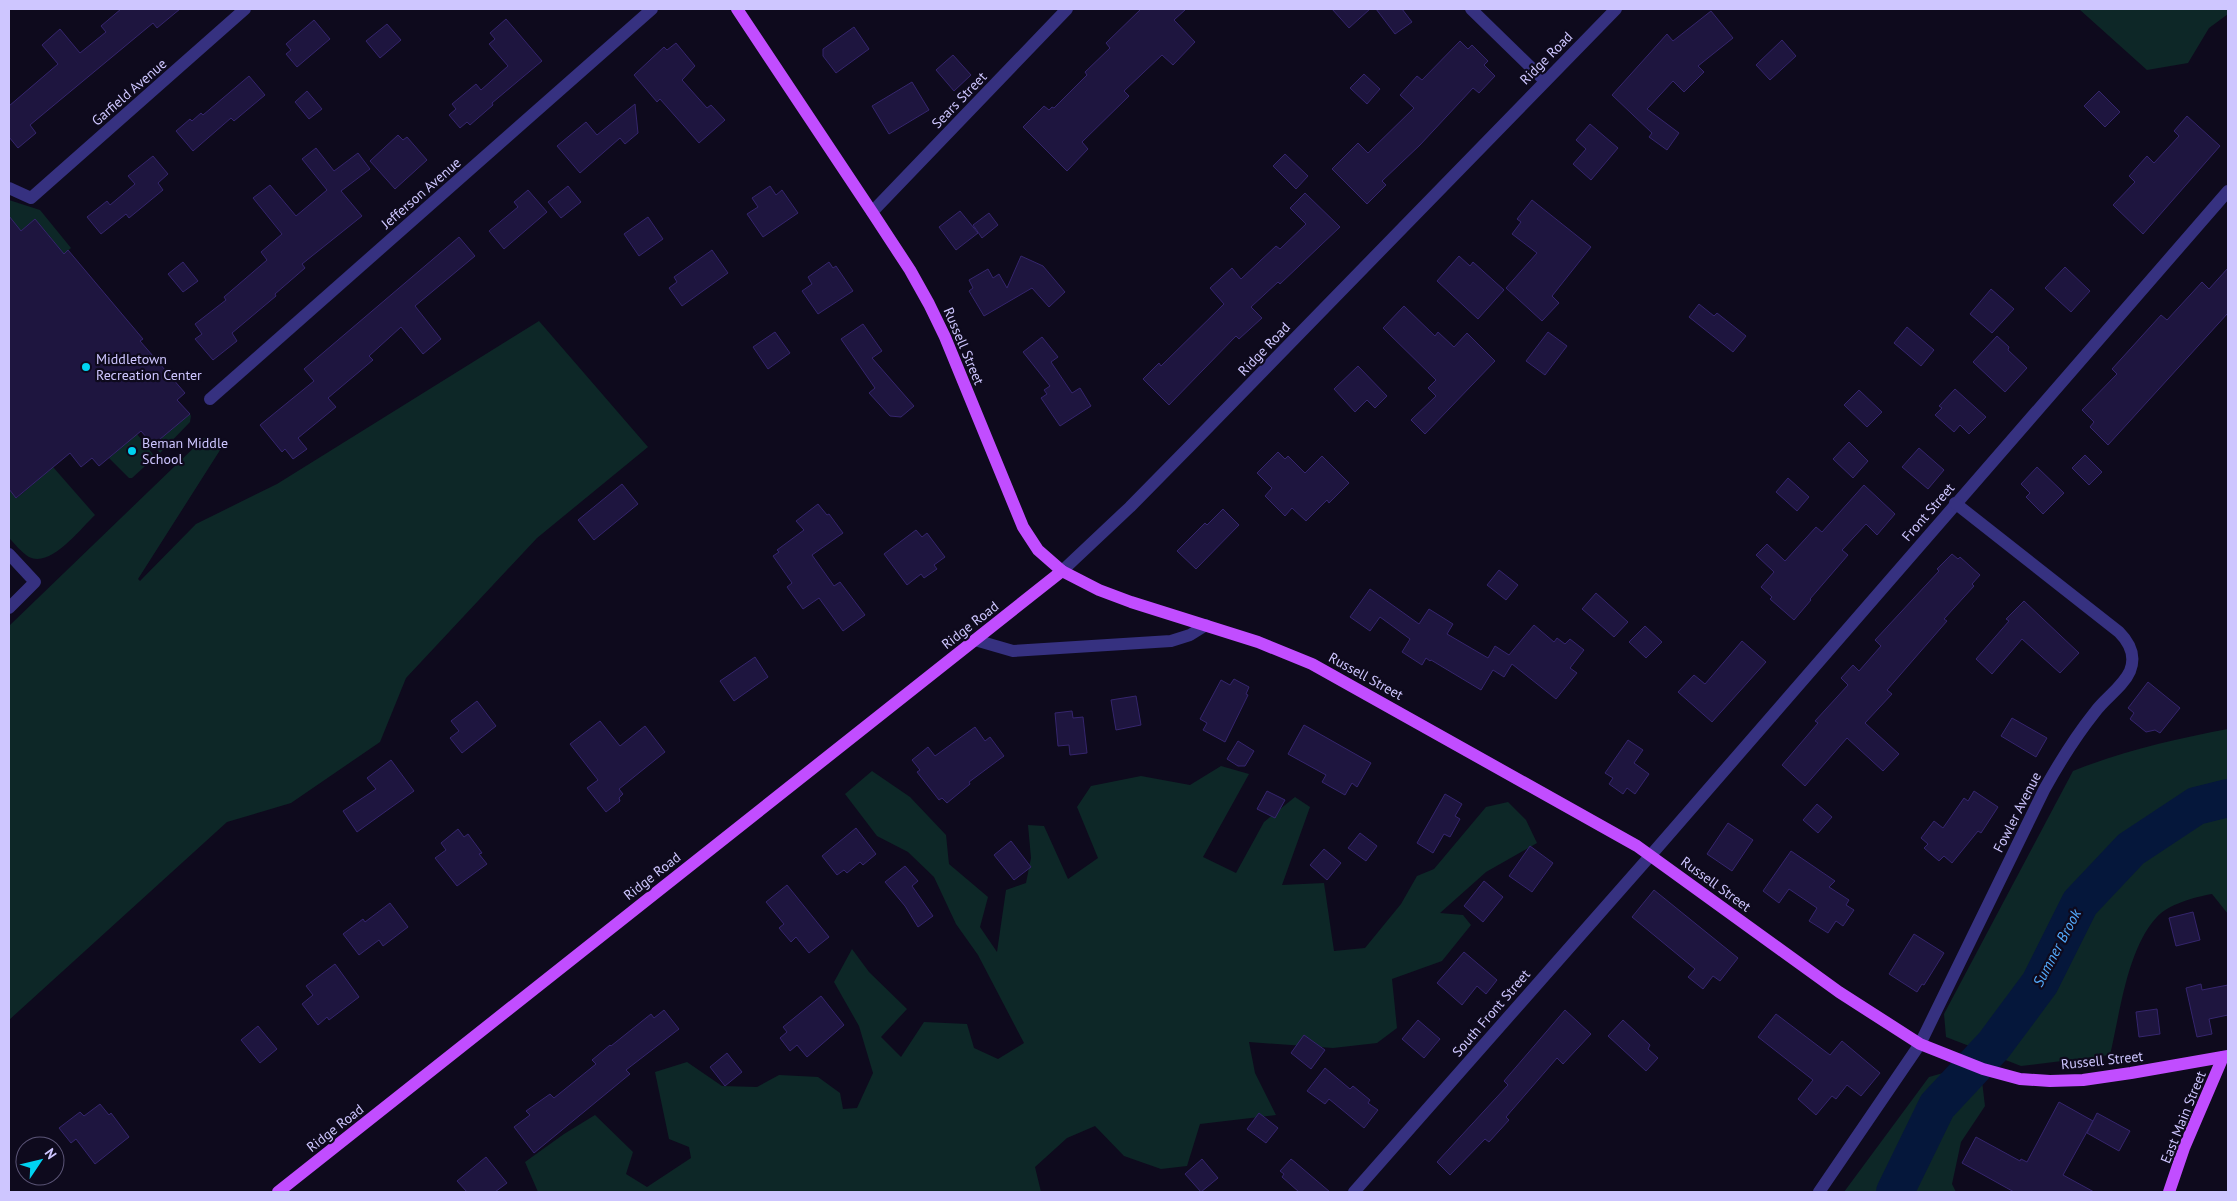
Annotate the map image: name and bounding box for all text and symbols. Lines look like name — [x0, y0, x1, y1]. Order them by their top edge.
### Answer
street label: Ridge Road — [1516, 28, 1576, 88]
street label: Garfield Avenue — [88, 55, 170, 129]
street label: Sears Street — [928, 68, 991, 132]
street label: Jefferson Avenue — [377, 153, 465, 233]
street label: Russell Street — [940, 305, 988, 388]
street label: Ridge Road — [1234, 318, 1294, 380]
place label: Middletown Recreation Center — [96, 350, 202, 384]
marker: Middletown Recreation Center — [80, 361, 92, 373]
place label: Beman Middle School — [142, 434, 228, 468]
marker: Beman Middle School — [126, 445, 138, 457]
street label: Front Street — [1898, 479, 1958, 545]
street label: Ridge Road — [938, 597, 1002, 653]
street label: Russell Street — [1326, 648, 1407, 704]
street label: Fowler Avenue — [1989, 769, 2045, 855]
street label: Ridge Road — [620, 848, 684, 904]
street label: Russell Street — [1677, 853, 1755, 916]
water label: Sumner Brook — [2028, 905, 2086, 990]
street label: South Front Street — [1448, 965, 1534, 1060]
street label: Russell Street — [2060, 1047, 2144, 1073]
street label: East Main Street — [2156, 1068, 2210, 1166]
street label: Ridge Road — [303, 1100, 367, 1156]
north arrow — [15, 1136, 65, 1186]
text: N — [41, 1145, 61, 1162]

